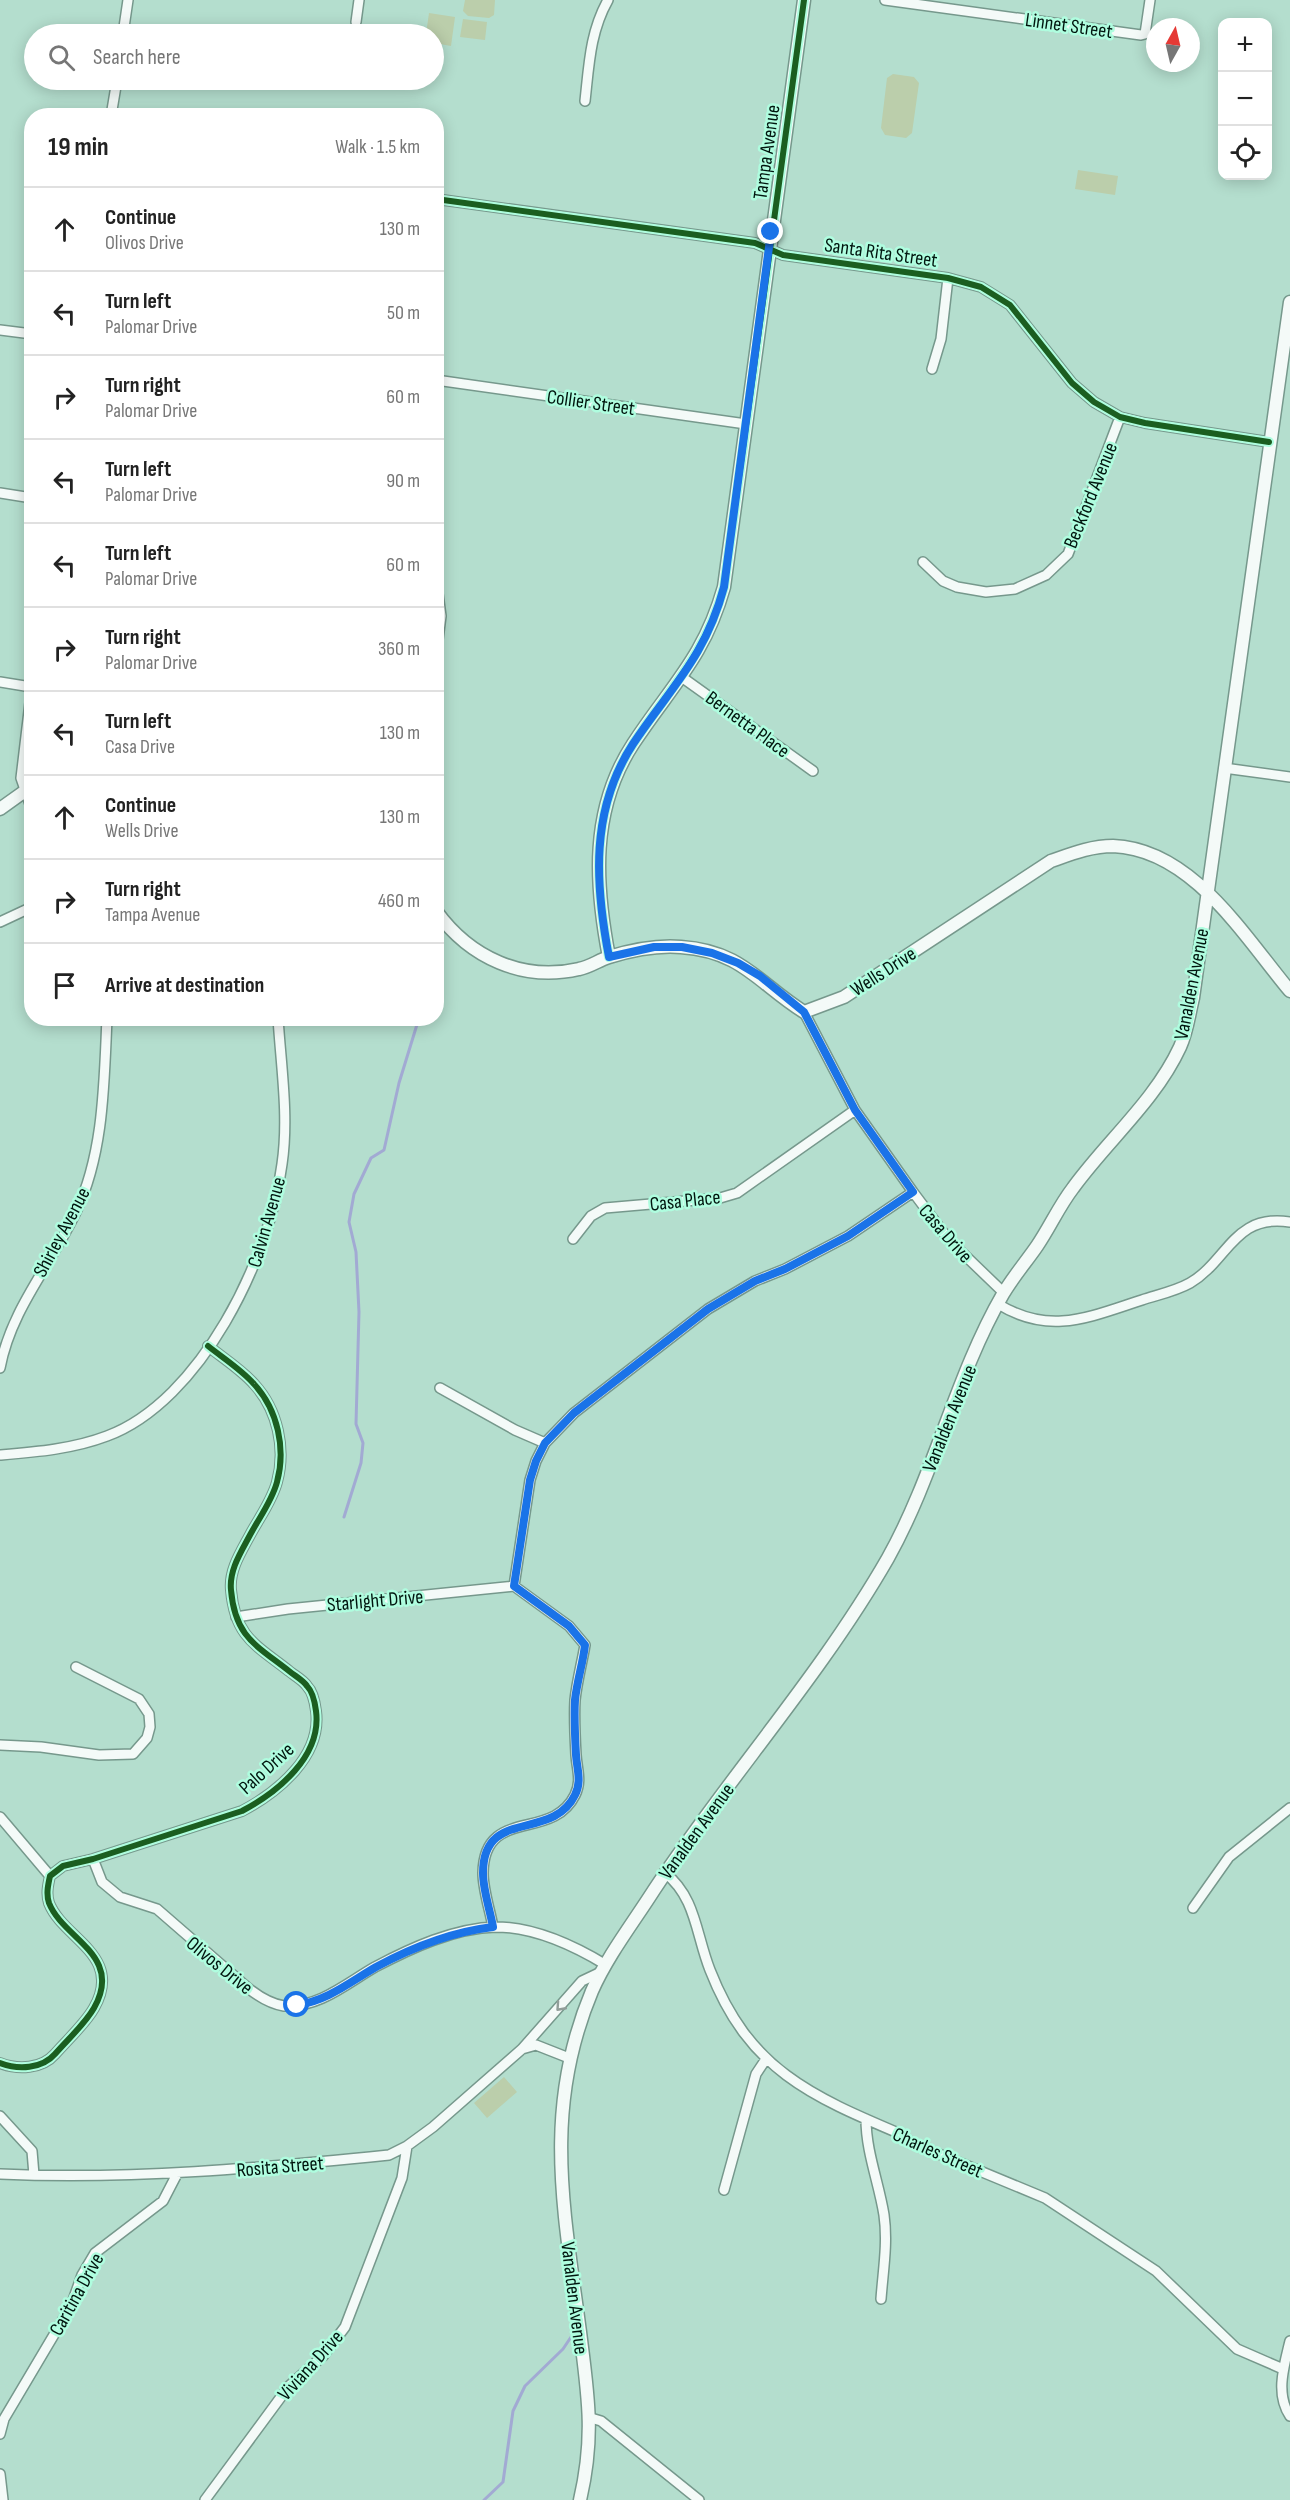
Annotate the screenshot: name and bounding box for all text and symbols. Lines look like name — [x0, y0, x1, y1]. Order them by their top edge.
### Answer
street label: Linnet Street — [1024, 8, 1114, 44]
north arrow — [1146, 18, 1200, 72]
map controls — [1218, 18, 1272, 180]
button: + — [1218, 18, 1272, 72]
search box — [24, 24, 444, 90]
icon: search — [45, 41, 78, 74]
text: Search here — [93, 44, 180, 71]
button: − — [1218, 72, 1272, 126]
street label: Tampa Avenue — [748, 103, 786, 201]
button: locate — [1218, 126, 1272, 180]
text: 19 min — [48, 132, 109, 163]
text: Walk · 1.5 km — [335, 135, 420, 159]
text: Continue — [105, 204, 176, 231]
icon: ahead — [48, 213, 81, 246]
text: 130 m — [380, 217, 420, 241]
route end — [757, 218, 783, 244]
text: Olivos Drive — [105, 231, 184, 255]
street label: Santa Rita Street — [823, 233, 939, 273]
text: Turn left — [105, 288, 171, 315]
icon: left — [48, 297, 81, 330]
text: 50 m — [387, 301, 420, 325]
text: Palomar Drive — [105, 315, 197, 339]
text: Turn right — [105, 372, 181, 399]
icon: right — [48, 381, 81, 414]
text: 60 m — [386, 385, 420, 409]
street label: Collier Street — [545, 385, 636, 421]
text: Palomar Drive — [105, 399, 197, 423]
street label: Beckford Avenue — [1059, 439, 1123, 552]
text: Turn left — [105, 456, 171, 483]
icon: left — [48, 465, 81, 498]
text: 90 m — [386, 469, 420, 493]
text: Palomar Drive — [105, 483, 197, 507]
text: Turn left — [105, 540, 171, 567]
icon: left — [48, 549, 81, 582]
text: 60 m — [386, 553, 420, 577]
text: Palomar Drive — [105, 567, 197, 591]
text: Turn right — [105, 624, 181, 651]
icon: right — [48, 633, 81, 666]
text: 360 m — [378, 637, 420, 661]
text: Palomar Drive — [105, 651, 197, 675]
street label: Bernetta Place — [701, 686, 794, 763]
text: Turn left — [105, 708, 171, 735]
icon: left — [48, 717, 81, 750]
text: 130 m — [380, 721, 420, 745]
text: Casa Drive — [105, 735, 175, 759]
text: Continue — [105, 792, 176, 819]
icon: ahead — [48, 801, 81, 834]
text: 130 m — [380, 805, 420, 829]
text: Wells Drive — [105, 819, 178, 843]
text: Turn right — [105, 876, 181, 903]
icon: right — [48, 885, 81, 918]
text: 460 m — [378, 889, 420, 913]
text: Tampa Avenue — [105, 903, 200, 927]
street label: Vanalden Avenue — [1169, 926, 1215, 1042]
street label: Wells Drive — [846, 942, 921, 1002]
icon: arrive — [48, 969, 81, 1002]
text: Arrive at destination — [105, 972, 264, 999]
street label: Calvin Avenue — [243, 1174, 291, 1270]
street label: Shirley Avenue — [28, 1184, 95, 1281]
street label: Casa Place — [649, 1185, 722, 1217]
street label: Casa Drive — [913, 1199, 977, 1268]
street label: Vanalden Avenue — [918, 1361, 982, 1475]
street label: Starlight Drive — [326, 1585, 424, 1617]
street label: Palo Drive — [234, 1738, 299, 1800]
street label: Vanalden Avenue — [654, 1779, 740, 1884]
street label: Olivos Drive — [181, 1932, 258, 2000]
route start — [283, 1991, 309, 2017]
one-way arrow — [556, 2000, 567, 2010]
street label: Charles Street — [889, 2122, 986, 2183]
street label: Rosita Street — [236, 2151, 325, 2183]
street label: Vanalden Avenue — [555, 2241, 593, 2356]
street label: Caritina Drive — [44, 2249, 109, 2340]
street label: Viviana Drive — [273, 2326, 349, 2406]

